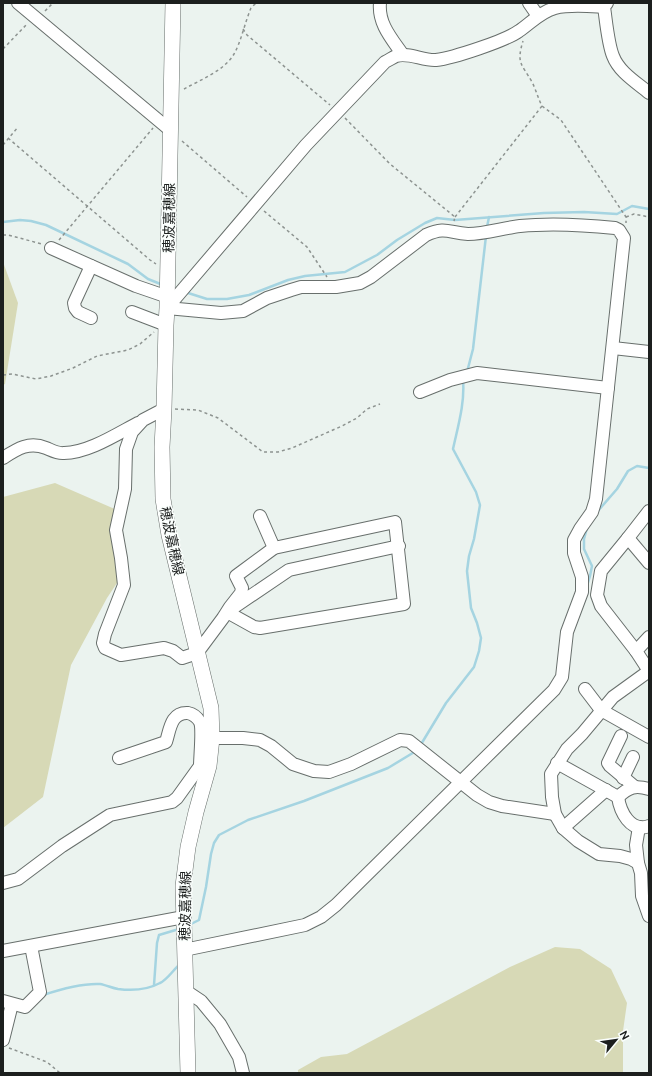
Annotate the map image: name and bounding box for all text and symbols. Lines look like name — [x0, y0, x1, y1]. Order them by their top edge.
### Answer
street label: 穂波嘉穂線 — [160, 183, 178, 253]
street label: 穂波嘉穂線 — [157, 505, 187, 577]
street label: 穂波嘉穂線 — [176, 871, 194, 941]
north arrow — [596, 1020, 636, 1060]
text: N — [618, 1029, 632, 1042]

